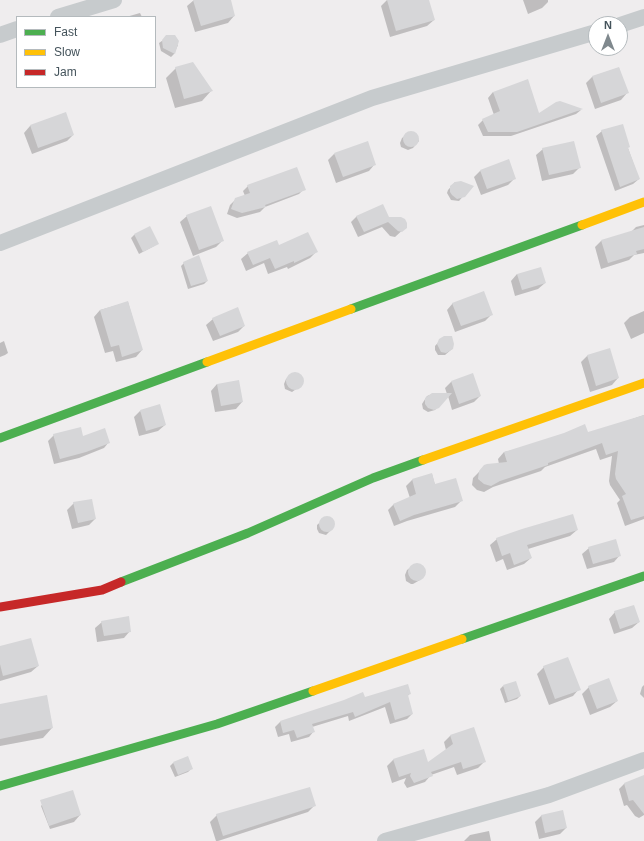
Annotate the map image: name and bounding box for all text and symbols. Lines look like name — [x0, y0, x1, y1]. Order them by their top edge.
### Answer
legend — [16, 16, 156, 88]
north arrow — [588, 16, 628, 56]
text: N — [604, 19, 612, 31]
text: Fast — [54, 25, 77, 39]
text: Slow — [54, 45, 80, 59]
text: Jam — [54, 65, 77, 79]

